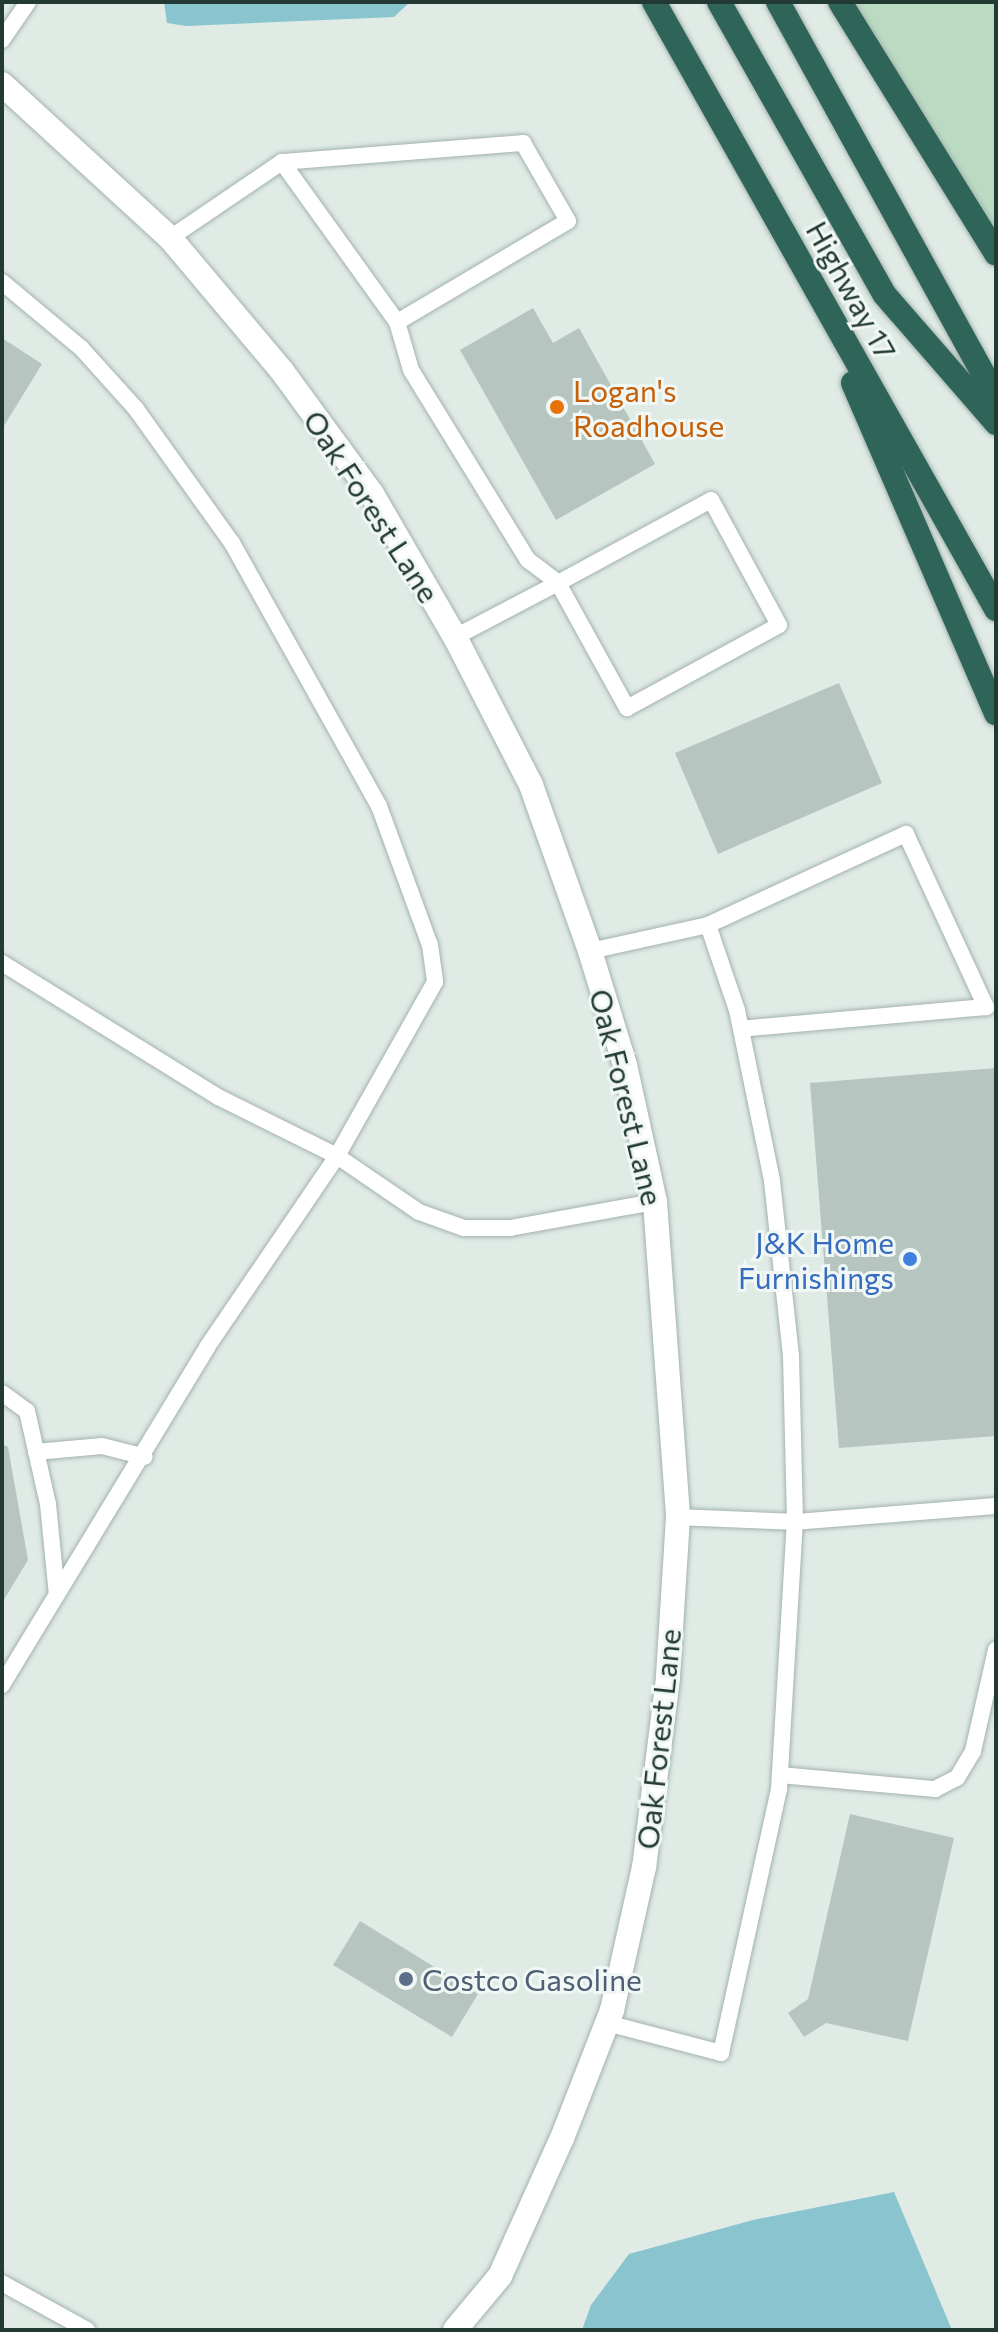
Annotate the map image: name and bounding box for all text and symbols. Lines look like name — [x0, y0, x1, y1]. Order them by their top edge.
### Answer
street label: Highway 17 — [799, 215, 905, 365]
place label: Logan's Roadhouse — [573, 372, 724, 442]
marker: Logan's Roadhouse — [548, 398, 566, 416]
street label: Oak Forest Lane — [297, 403, 447, 609]
street label: Oak Forest Lane — [583, 985, 671, 1209]
place label: J&K Home Furnishings — [738, 1224, 894, 1294]
marker: J&K Home Furnishings — [901, 1250, 919, 1268]
street label: Oak Forest Lane — [629, 1627, 687, 1851]
place label: Costco Gasoline — [422, 1961, 642, 1997]
marker: Costco Gasoline — [397, 1970, 415, 1988]

